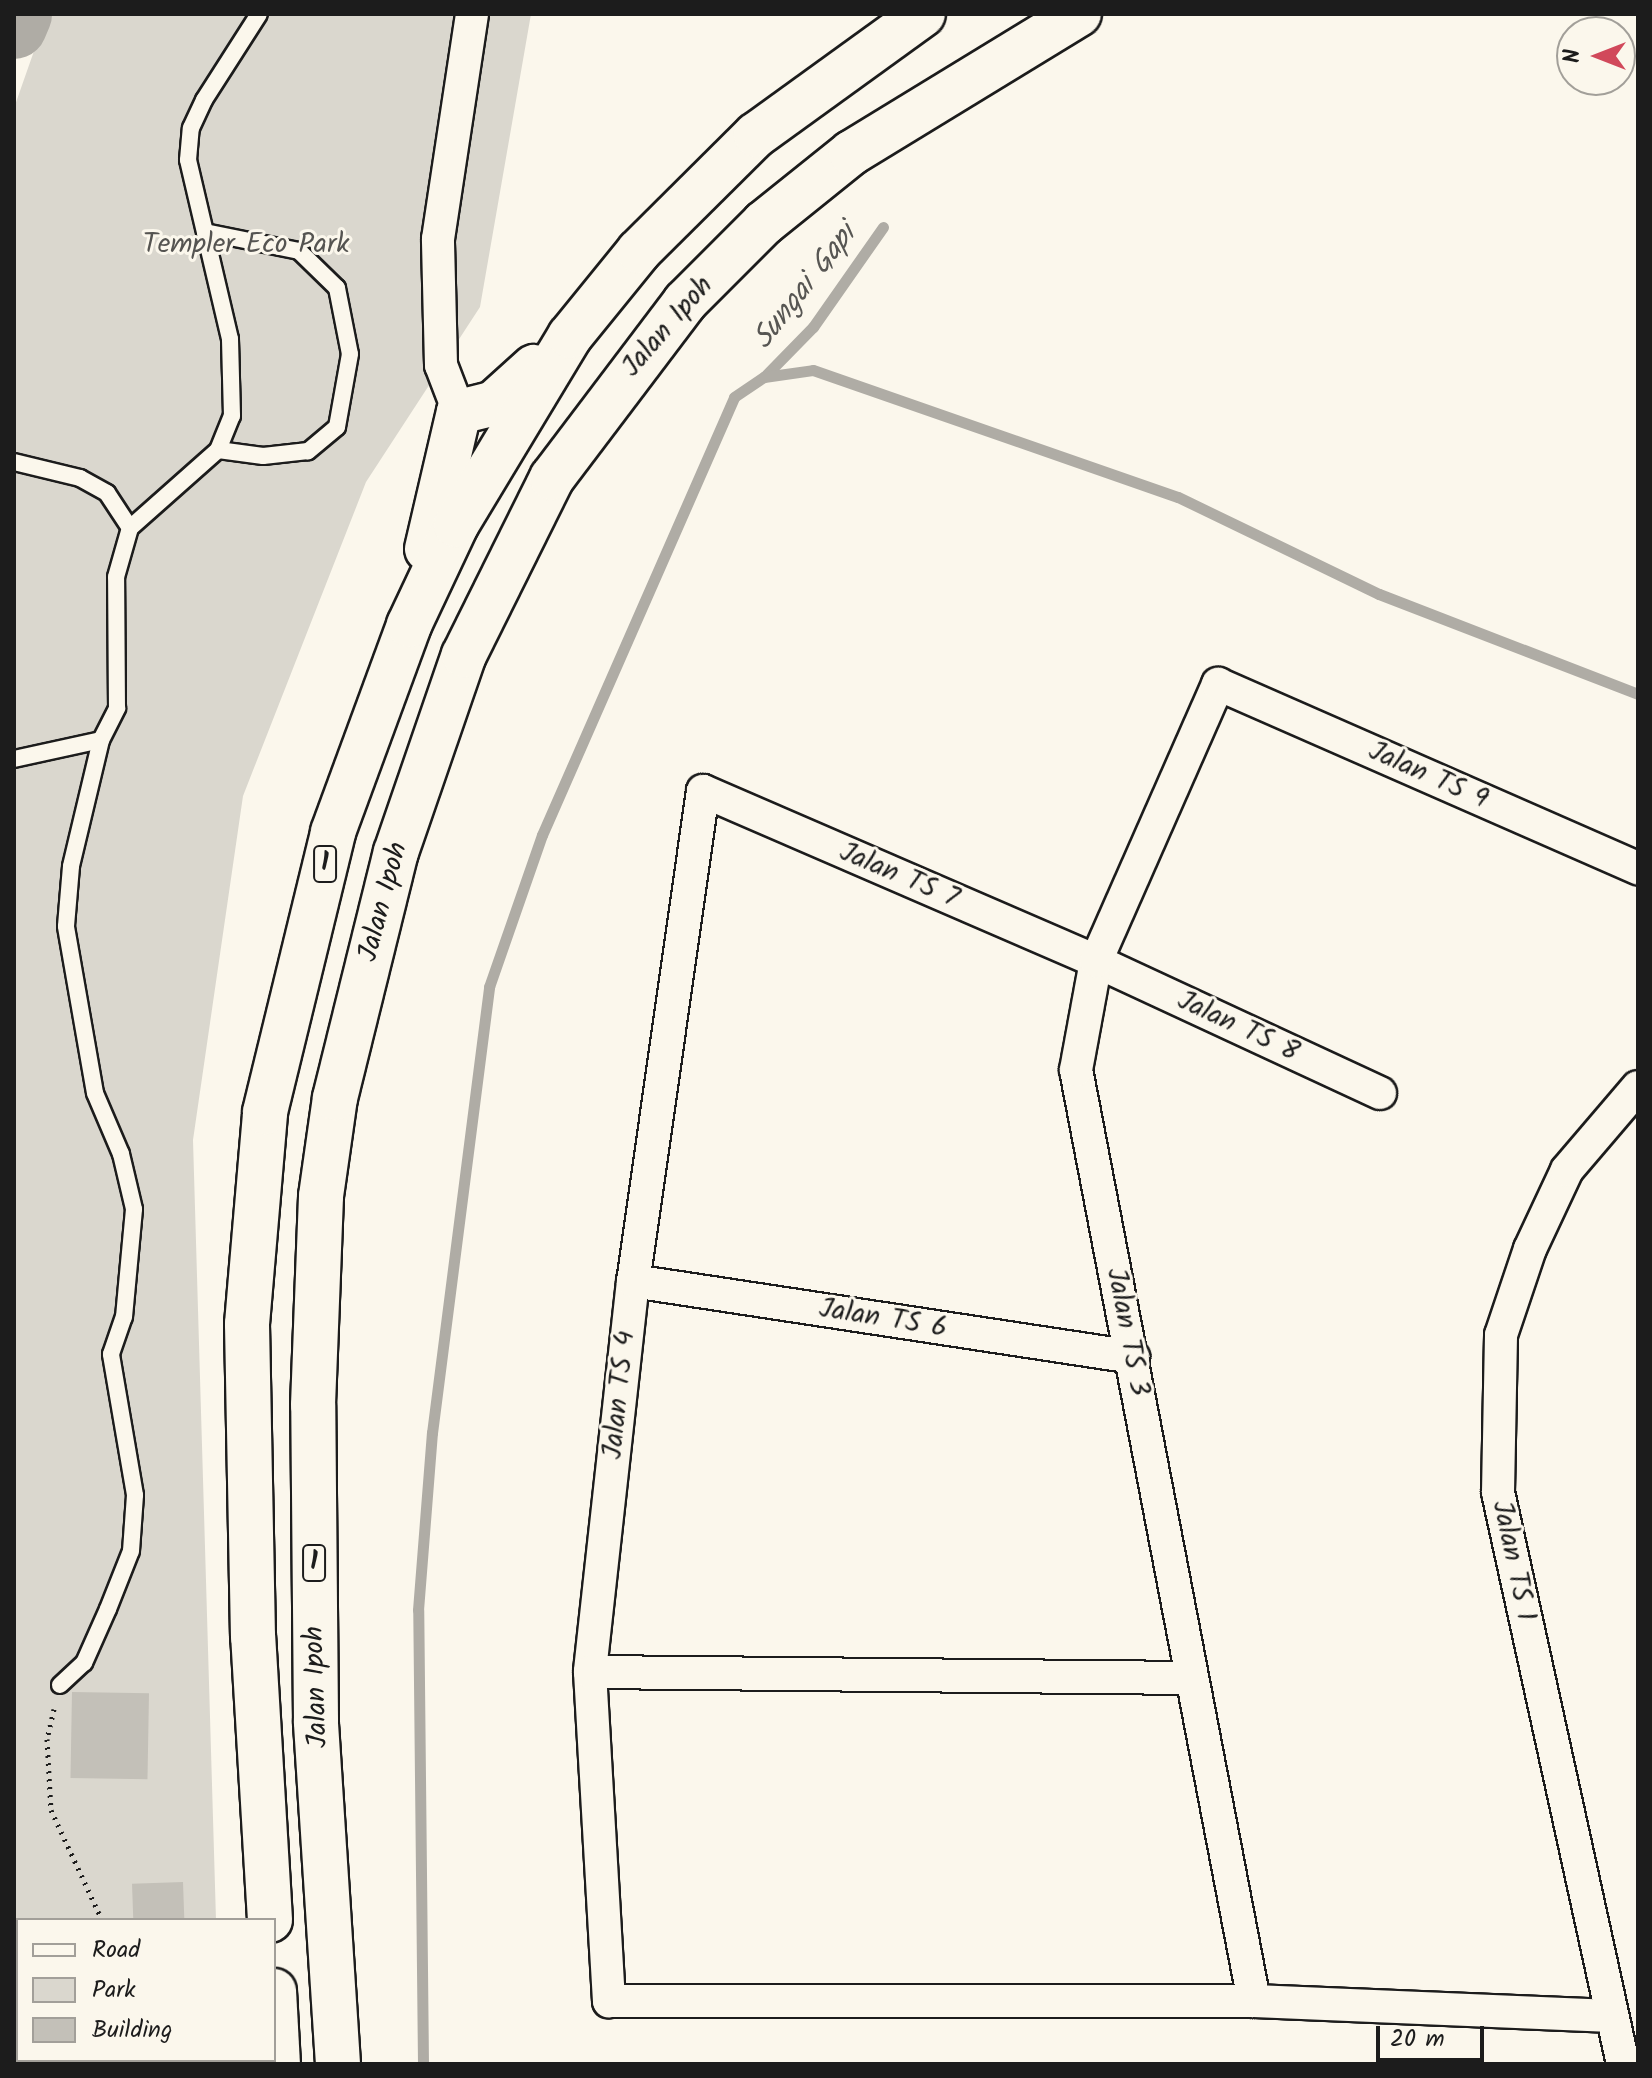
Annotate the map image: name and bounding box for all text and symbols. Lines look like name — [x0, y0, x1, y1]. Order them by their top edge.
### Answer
north arrow — [1556, 16, 1636, 96]
text: N — [1556, 49, 1591, 63]
water label: Sungai Gapi — [745, 218, 865, 356]
park label: Templer Eco Park — [143, 228, 349, 262]
street label: Jalan Ipoh — [615, 270, 721, 384]
street label: Jalan TS 9 — [1363, 735, 1493, 817]
street label: Jalan TS 7 — [834, 836, 964, 916]
street label: Jalan Ipoh — [352, 839, 416, 965]
road number: 1 — [313, 842, 337, 886]
street label: Jalan TS 8 — [1172, 984, 1304, 1070]
street label: Jalan TS 3 — [1098, 1265, 1156, 1399]
street label: Jalan TS 6 — [817, 1292, 949, 1346]
street label: Jalan TS 4 — [597, 1329, 643, 1461]
street label: Jalan TS 1 — [1484, 1498, 1542, 1624]
road number: 1 — [302, 1541, 326, 1585]
street label: Jalan Ipoh — [298, 1625, 336, 1749]
legend — [16, 1918, 276, 2062]
text: Road — [92, 1931, 140, 1970]
text: Park — [92, 1971, 136, 2010]
scale bar — [1380, 2010, 1488, 2060]
text: Building — [92, 2011, 172, 2050]
text: 20 m — [1390, 2020, 1445, 2059]

